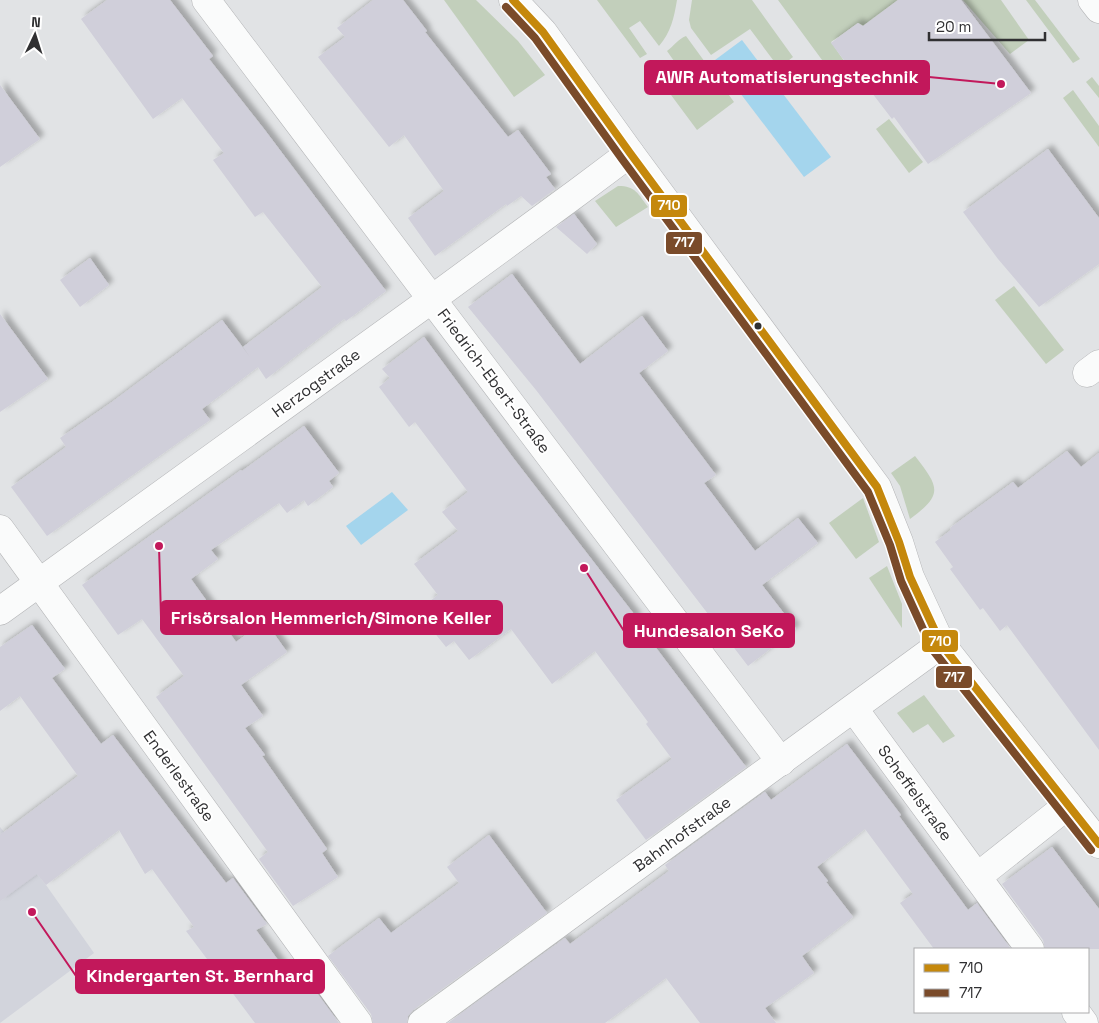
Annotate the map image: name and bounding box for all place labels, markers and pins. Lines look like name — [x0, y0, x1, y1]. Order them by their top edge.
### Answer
callout: AWR Automatisierungstechnik — [645, 61, 929, 94]
unlabelled marker — [753, 321, 763, 331]
callout: Frisörsalon Hemmerich/Simone Keller — [161, 601, 502, 634]
callout: Hundesalon SeKo — [624, 614, 794, 647]
callout: Kindergarten St. Bernhard — [76, 960, 324, 993]

